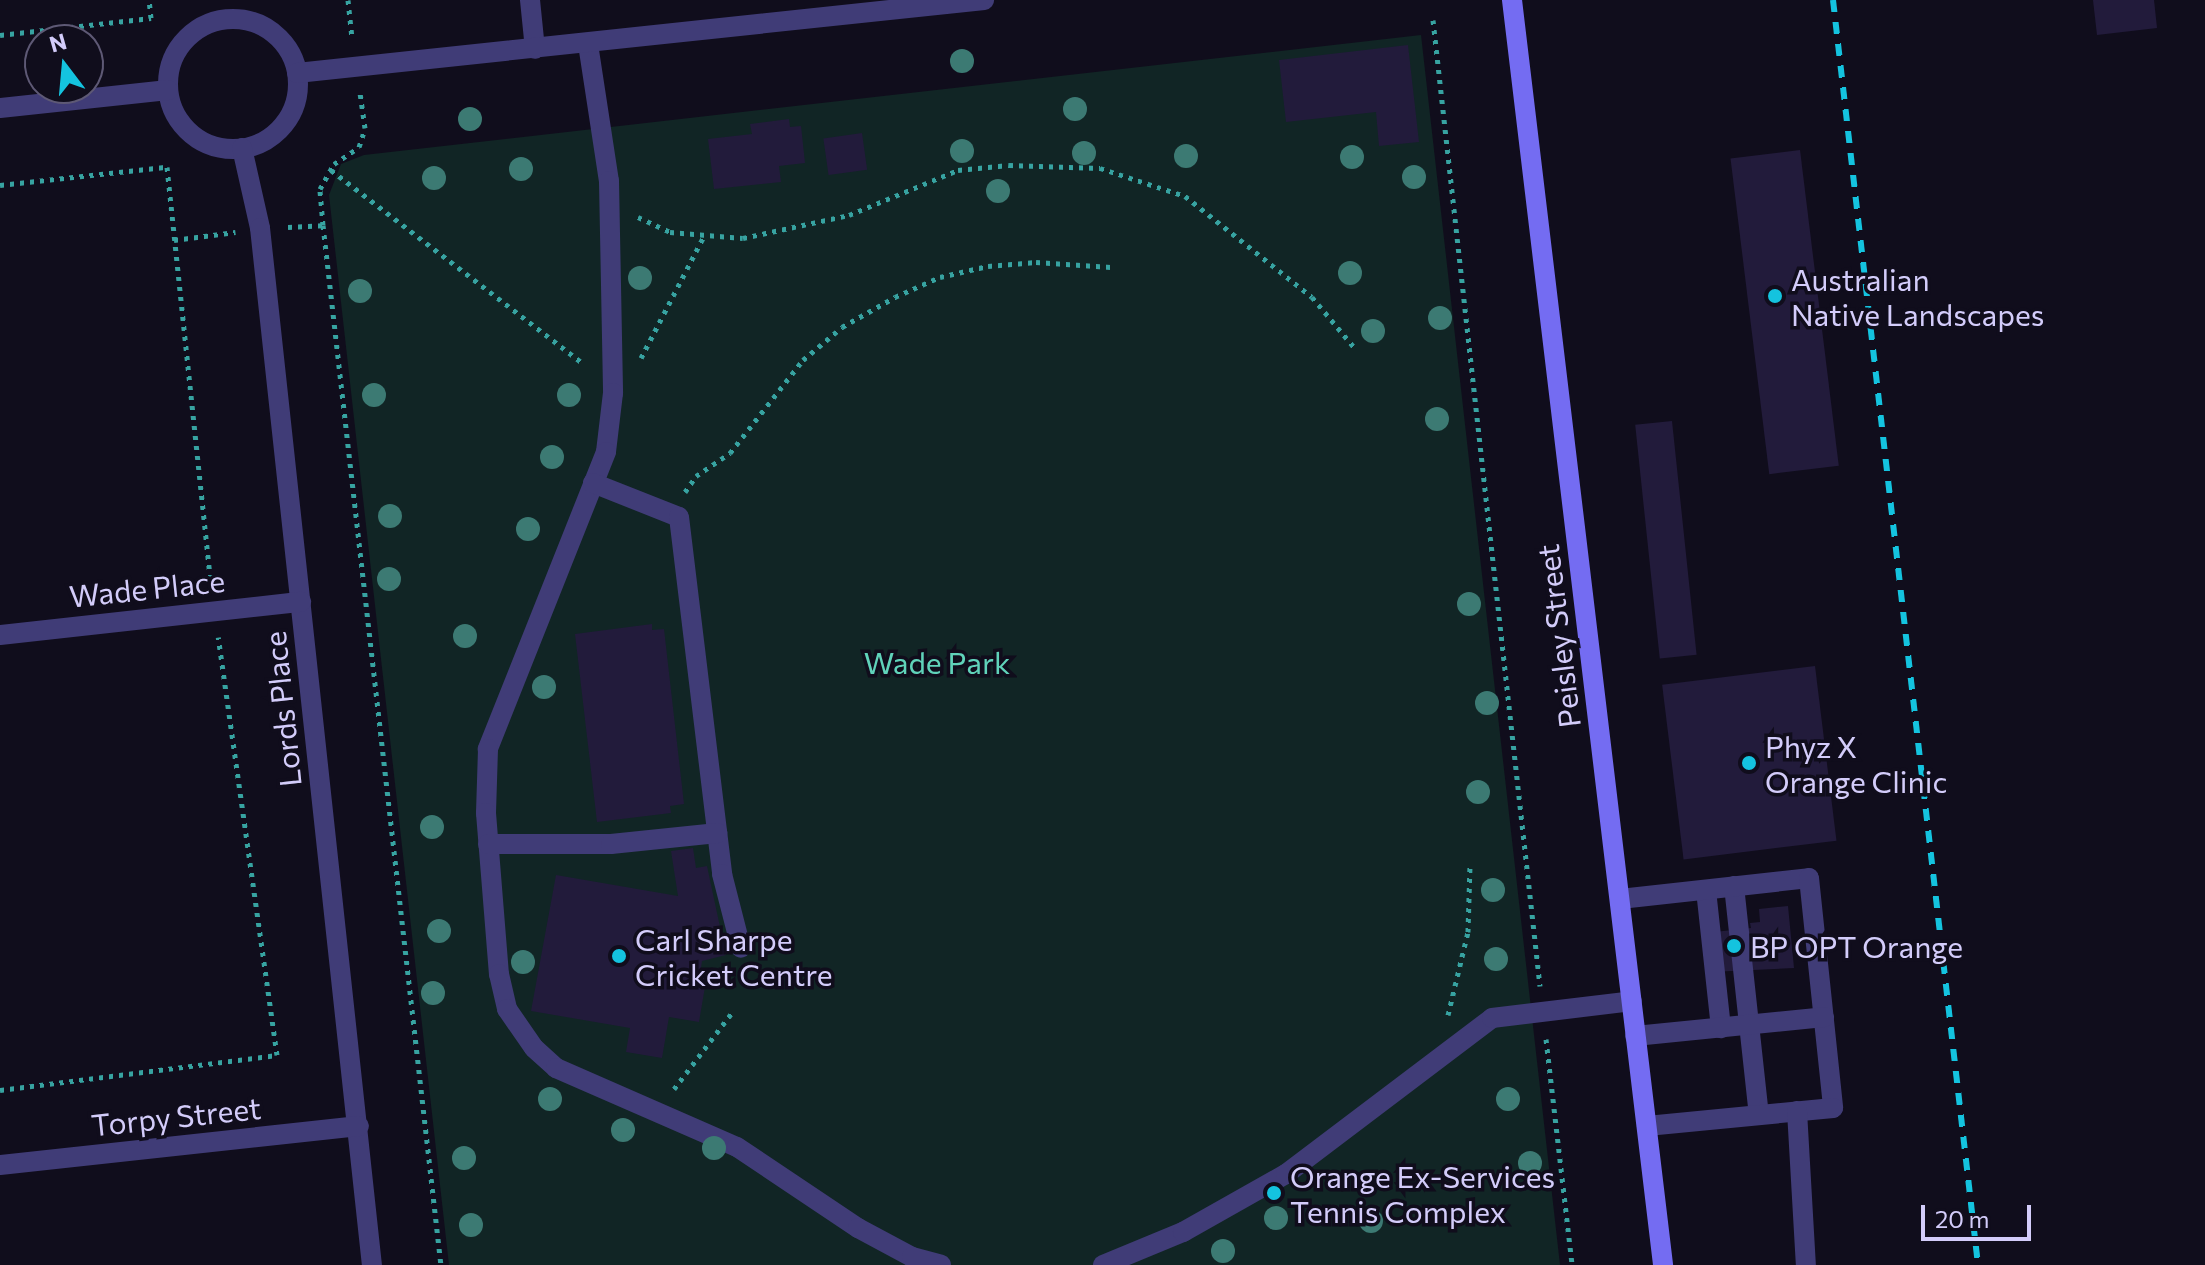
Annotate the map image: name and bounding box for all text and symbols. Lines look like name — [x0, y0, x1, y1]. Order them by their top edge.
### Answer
north arrow — [24, 24, 104, 104]
text: N — [46, 27, 69, 58]
place label: Australian Native Landscapes — [1791, 261, 2045, 332]
marker: Australian Native Landscapes — [1766, 287, 1784, 305]
street label: Peisley Street — [1529, 542, 1587, 730]
street label: Wade Place — [67, 562, 227, 614]
street label: Lords Place — [256, 630, 308, 788]
park label: Wade Park — [864, 644, 1010, 680]
place label: Phyz X Orange Clinic — [1765, 728, 1947, 798]
marker: Phyz X Orange Clinic — [1740, 754, 1758, 772]
place label: Carl Sharpe Cricket Centre — [635, 921, 832, 992]
place label: BP OPT Orange — [1750, 928, 1963, 964]
marker: BP OPT Orange — [1725, 937, 1743, 955]
marker: Carl Sharpe Cricket Centre — [610, 947, 628, 965]
street label: Torpy Street — [89, 1089, 263, 1143]
place label: Orange Ex-Services Tennis Complex — [1290, 1158, 1555, 1228]
marker: Orange Ex-Services Tennis Complex — [1265, 1184, 1283, 1202]
scale bar — [1925, 1189, 2035, 1239]
text: 20 m — [1935, 1204, 1989, 1233]

